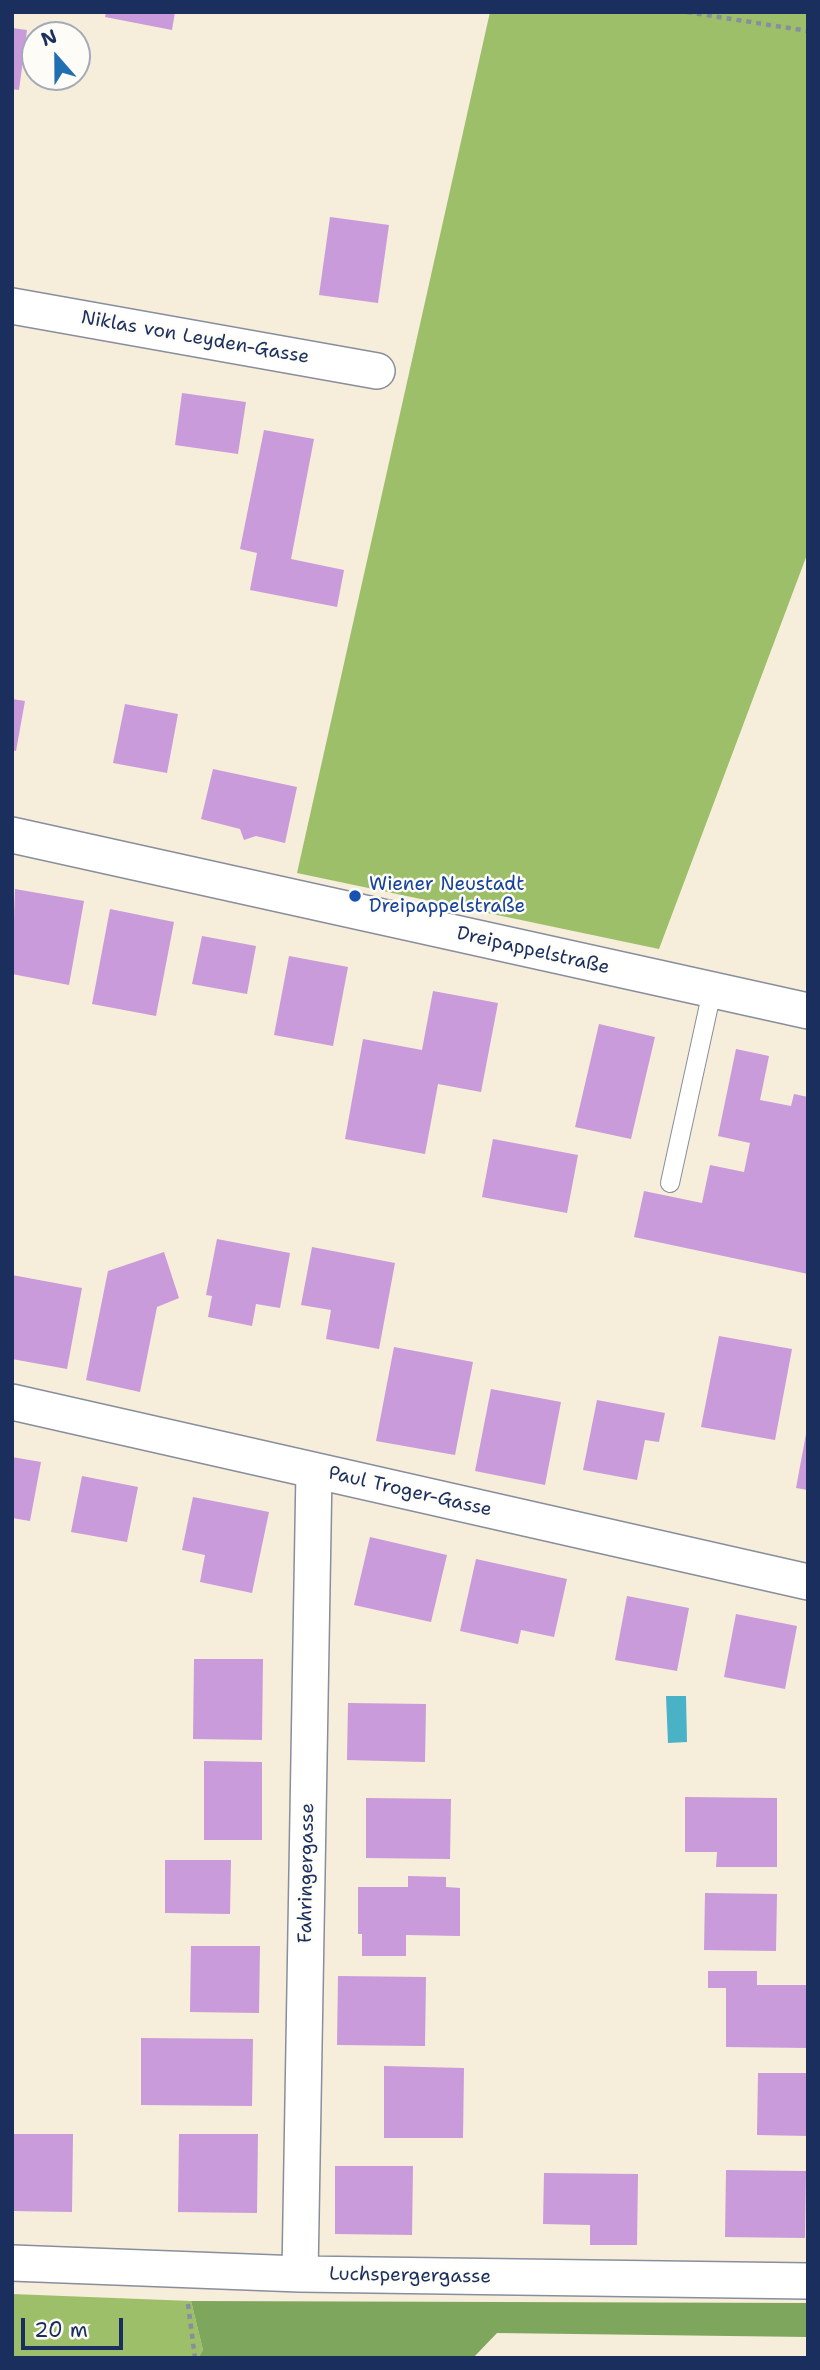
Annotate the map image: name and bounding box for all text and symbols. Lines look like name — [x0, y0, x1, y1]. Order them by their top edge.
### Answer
north arrow — [21, 21, 91, 91]
text: N — [38, 23, 61, 52]
street label: Niklas von Leyden-Gasse — [79, 307, 311, 369]
place label: Wiener Neustadt Dreipappelstraße — [369, 874, 525, 918]
marker: Wiener Neustadt Dreipappelstraße — [347, 888, 363, 904]
street label: Dreipappelstraße — [454, 922, 612, 980]
street label: Paul Troger-Gasse — [326, 1462, 494, 1522]
street label: Fahringergasse — [294, 1803, 320, 1943]
street label: Luchspergergasse — [329, 2263, 491, 2289]
scale bar — [24, 2304, 126, 2348]
text: 20 m — [34, 2316, 88, 2344]

